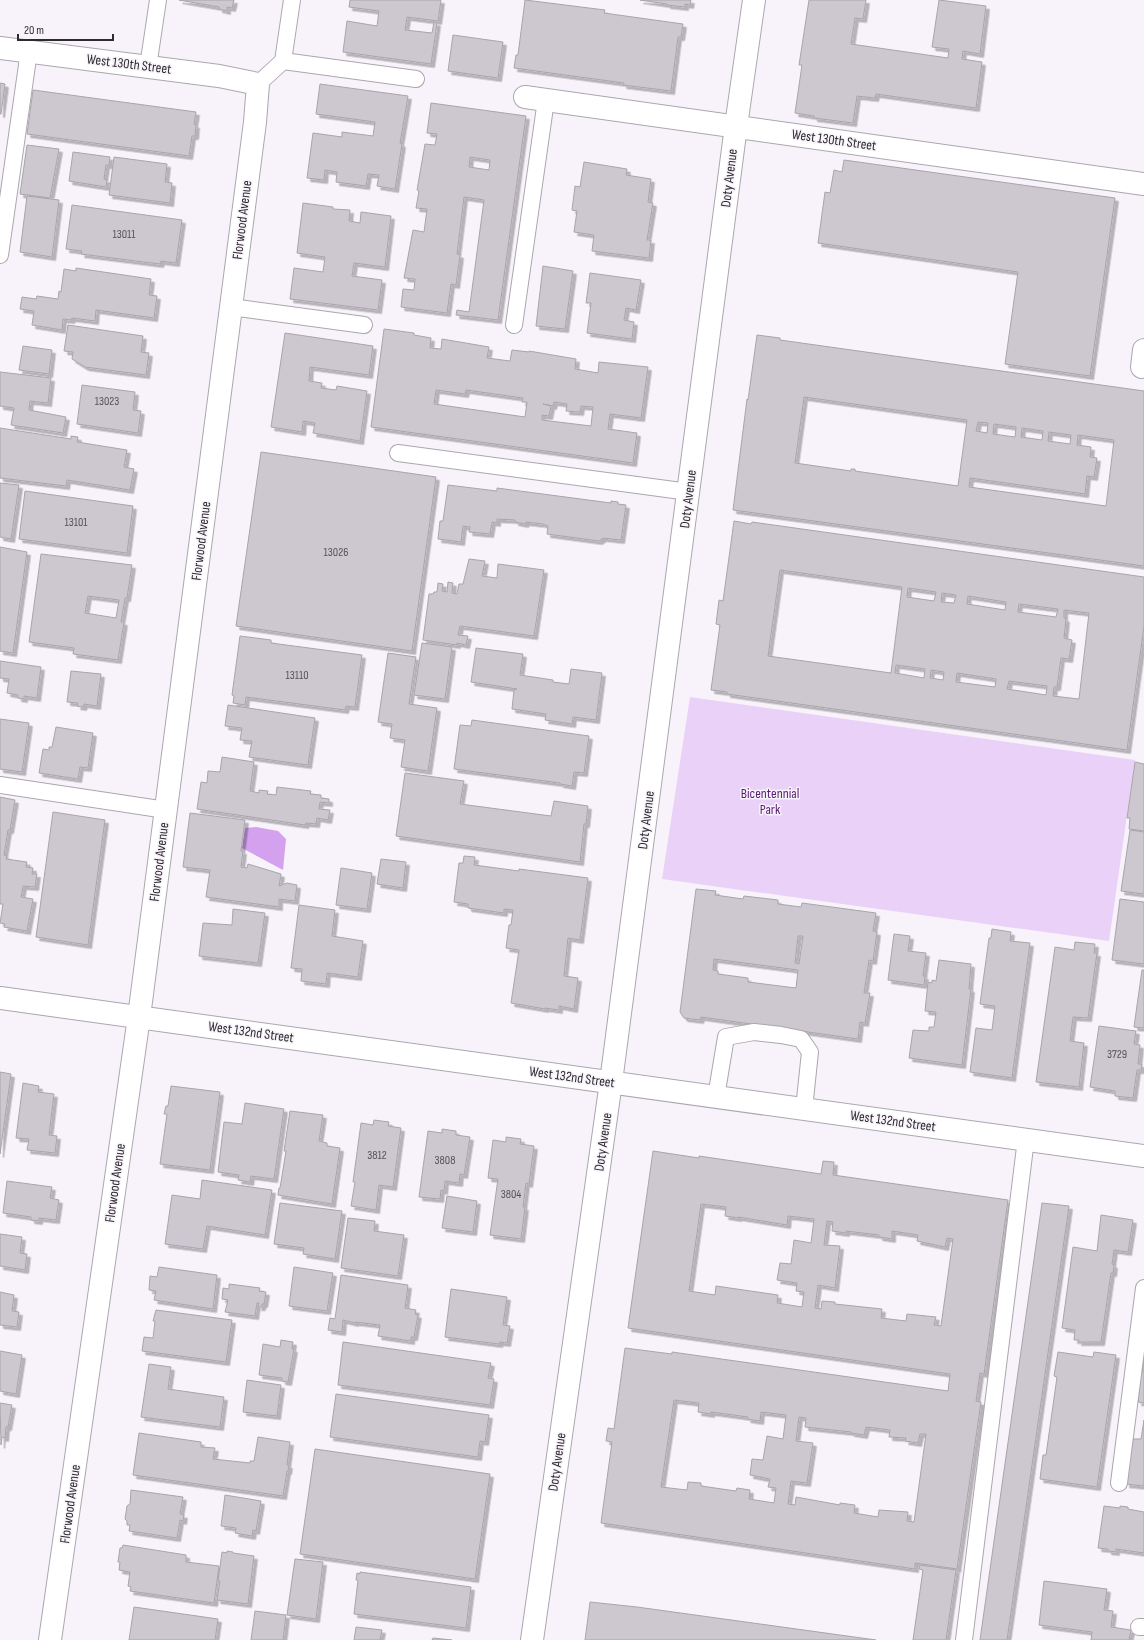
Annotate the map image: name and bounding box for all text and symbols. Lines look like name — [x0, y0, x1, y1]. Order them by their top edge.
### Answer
scale bar — [18, 16, 113, 42]
text: 20 m — [24, 23, 44, 38]
street label: West 130th Street — [86, 50, 172, 78]
street label: West 130th Street — [791, 126, 877, 154]
street label: Doty Avenue — [717, 148, 741, 208]
street label: Florwood Avenue — [229, 179, 255, 261]
house number: 13011 — [113, 227, 136, 242]
house number: 13023 — [95, 394, 119, 409]
street label: Doty Avenue — [676, 469, 700, 529]
street label: Florwood Avenue — [188, 500, 214, 582]
house number: 13101 — [65, 515, 88, 530]
house number: 13026 — [324, 545, 348, 560]
house number: 13110 — [286, 668, 308, 683]
park label: Bicentennial Park — [741, 785, 799, 818]
street label: Doty Avenue — [634, 790, 658, 850]
street label: Florwood Avenue — [146, 821, 172, 903]
street label: West 132nd Street — [207, 1018, 295, 1046]
house number: 3729 — [1107, 1047, 1127, 1062]
street label: West 132nd Street — [528, 1063, 616, 1091]
street label: West 132nd Street — [849, 1107, 937, 1135]
street label: Doty Avenue — [590, 1112, 616, 1172]
street label: Florwood Avenue — [101, 1142, 129, 1224]
house number: 3812 — [367, 1148, 387, 1163]
house number: 3808 — [435, 1153, 455, 1168]
house number: 3804 — [501, 1187, 521, 1202]
street label: Doty Avenue — [544, 1432, 570, 1492]
street label: Florwood Avenue — [56, 1463, 84, 1545]

